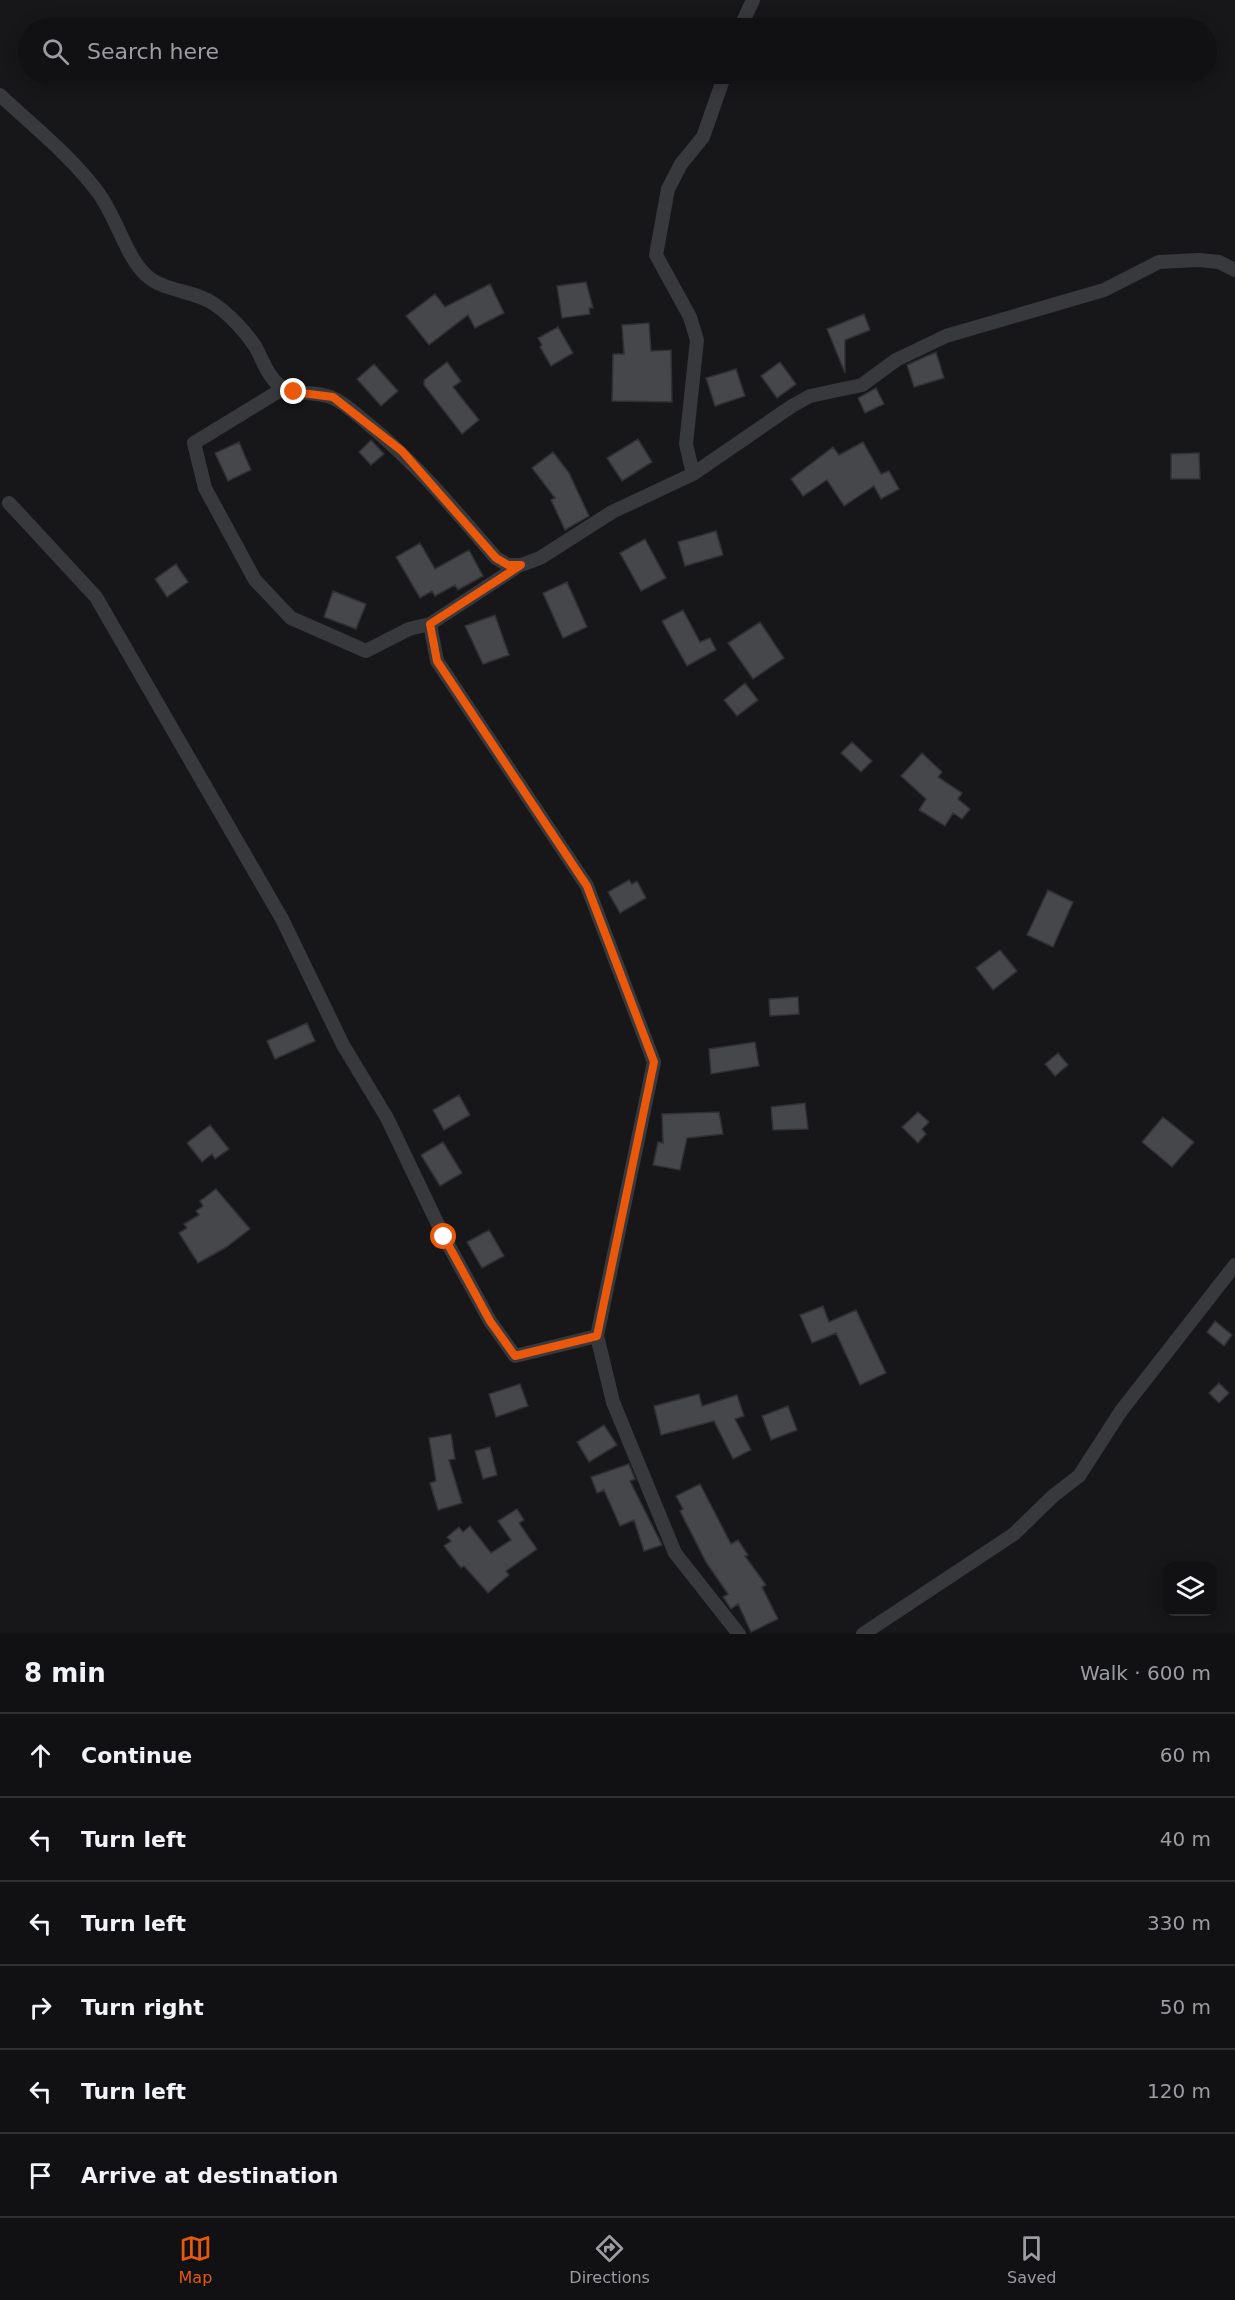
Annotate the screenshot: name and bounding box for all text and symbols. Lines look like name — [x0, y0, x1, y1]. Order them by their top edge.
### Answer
search box — [18, 18, 1217, 84]
icon: search — [39, 35, 72, 68]
text: Search here — [87, 39, 219, 64]
route end — [280, 378, 306, 404]
route start — [430, 1223, 456, 1249]
map controls — [1163, 1562, 1217, 1616]
button: layers — [1163, 1562, 1217, 1616]
text: 8 min — [24, 1658, 106, 1688]
text: Walk · 600 m — [1080, 1661, 1211, 1685]
icon: ahead — [24, 1739, 57, 1772]
text: Continue — [81, 1743, 192, 1768]
text: 60 m — [1160, 1743, 1211, 1767]
icon: left — [24, 1823, 57, 1856]
text: Turn left — [81, 1827, 186, 1852]
text: 40 m — [1160, 1827, 1211, 1851]
icon: left — [24, 1907, 57, 1940]
text: Turn left — [81, 1911, 186, 1936]
text: 330 m — [1147, 1911, 1211, 1935]
icon: right — [24, 1991, 57, 2024]
text: Turn right — [81, 1995, 204, 2020]
text: 50 m — [1160, 1995, 1211, 2019]
icon: left — [24, 2075, 57, 2108]
text: Turn left — [81, 2079, 186, 2104]
text: 120 m — [1147, 2079, 1211, 2103]
icon: arrive — [24, 2159, 57, 2192]
text: Arrive at destination — [81, 2163, 338, 2188]
tab: Map — [179, 2232, 212, 2287]
tab: Directions — [569, 2232, 650, 2287]
tab: Saved — [1007, 2232, 1056, 2287]

